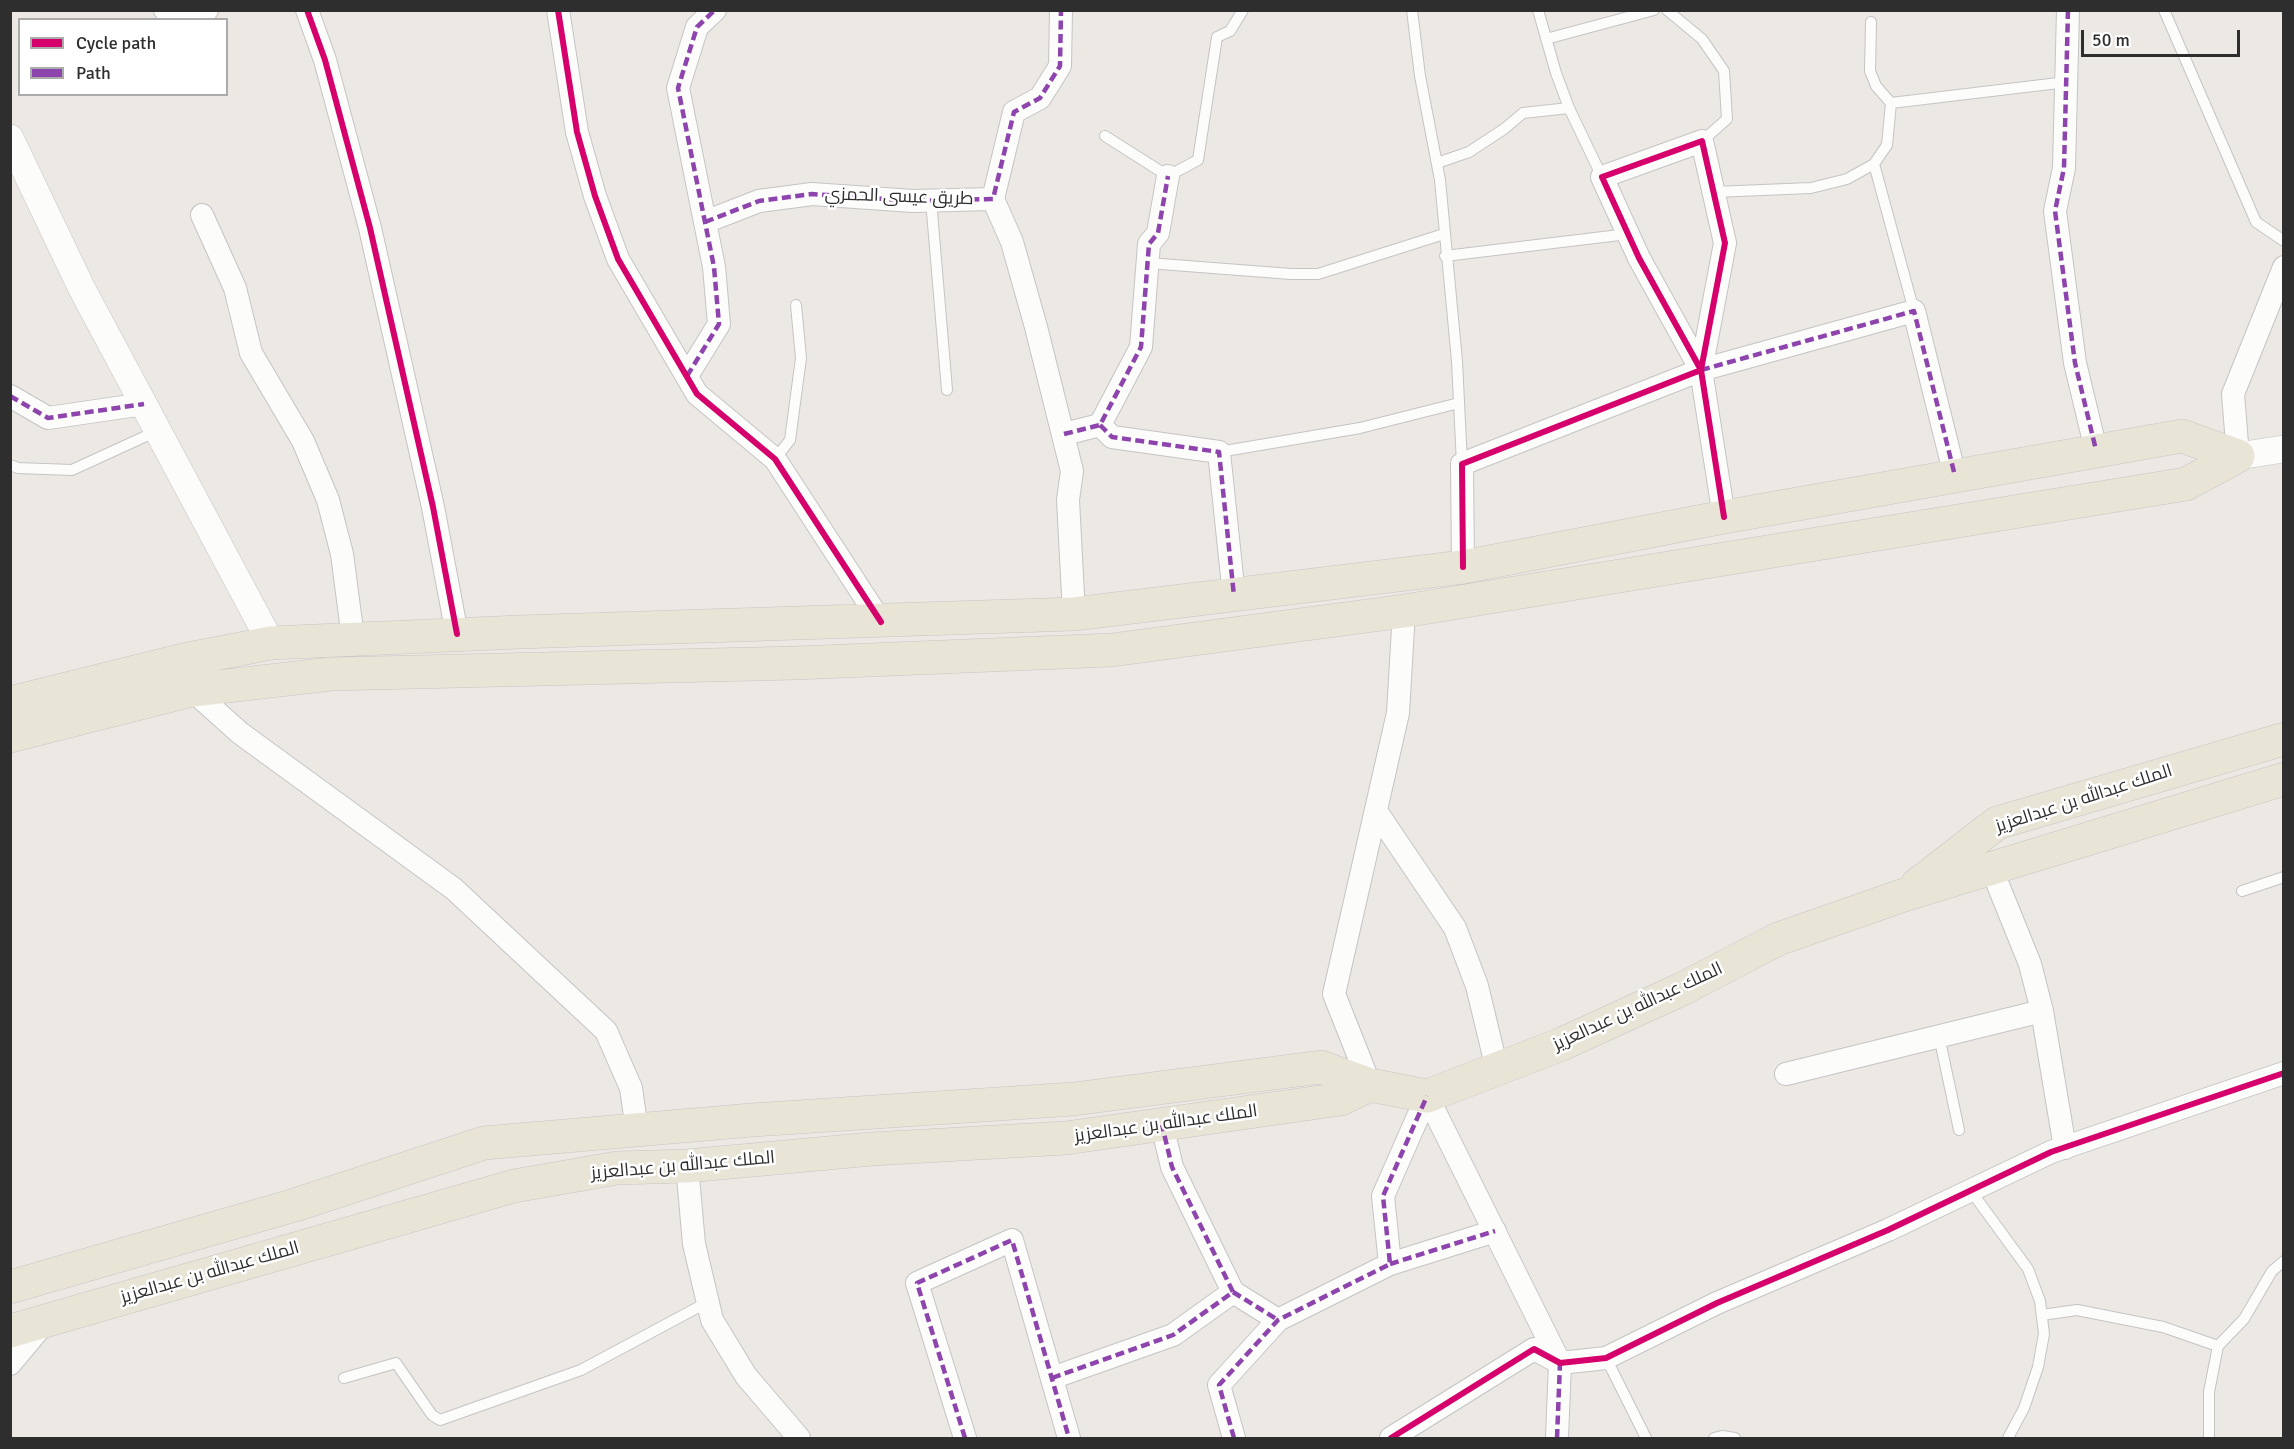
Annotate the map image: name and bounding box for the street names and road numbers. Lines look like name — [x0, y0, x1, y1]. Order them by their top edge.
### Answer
street label: طريق عيسى الحمزي — [824, 184, 974, 210]
street label: الملك عبدالله بن عبدالعزيز — [1993, 760, 2175, 838]
street label: الملك عبدالله بن عبدالعزيز — [1550, 958, 1726, 1056]
street label: الملك عبدالله بن عبدالعزيز — [1073, 1100, 1259, 1148]
street label: الملك عبدالله بن عبدالعزيز — [590, 1147, 776, 1185]
street label: الملك عبدالله بن عبدالعزيز — [118, 1237, 302, 1309]

